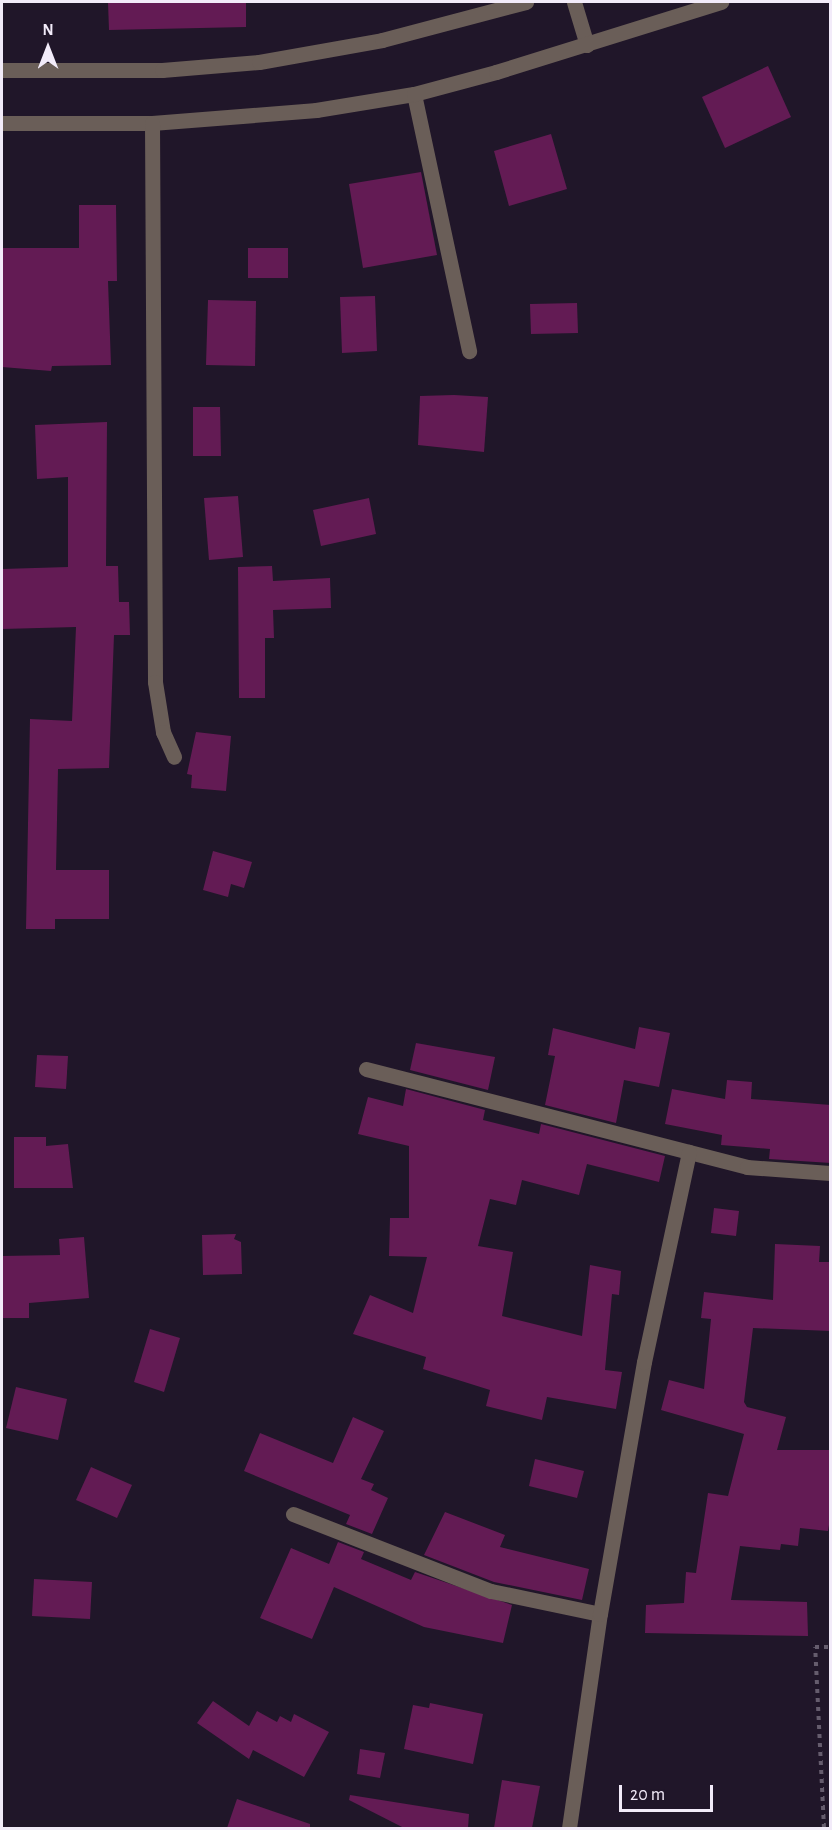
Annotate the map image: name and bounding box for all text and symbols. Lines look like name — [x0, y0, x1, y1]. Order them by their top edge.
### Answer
north arrow — [18, 18, 78, 78]
text: N — [42, 22, 54, 38]
scale bar — [622, 1773, 716, 1811]
text: 20 m — [630, 1786, 665, 1804]

